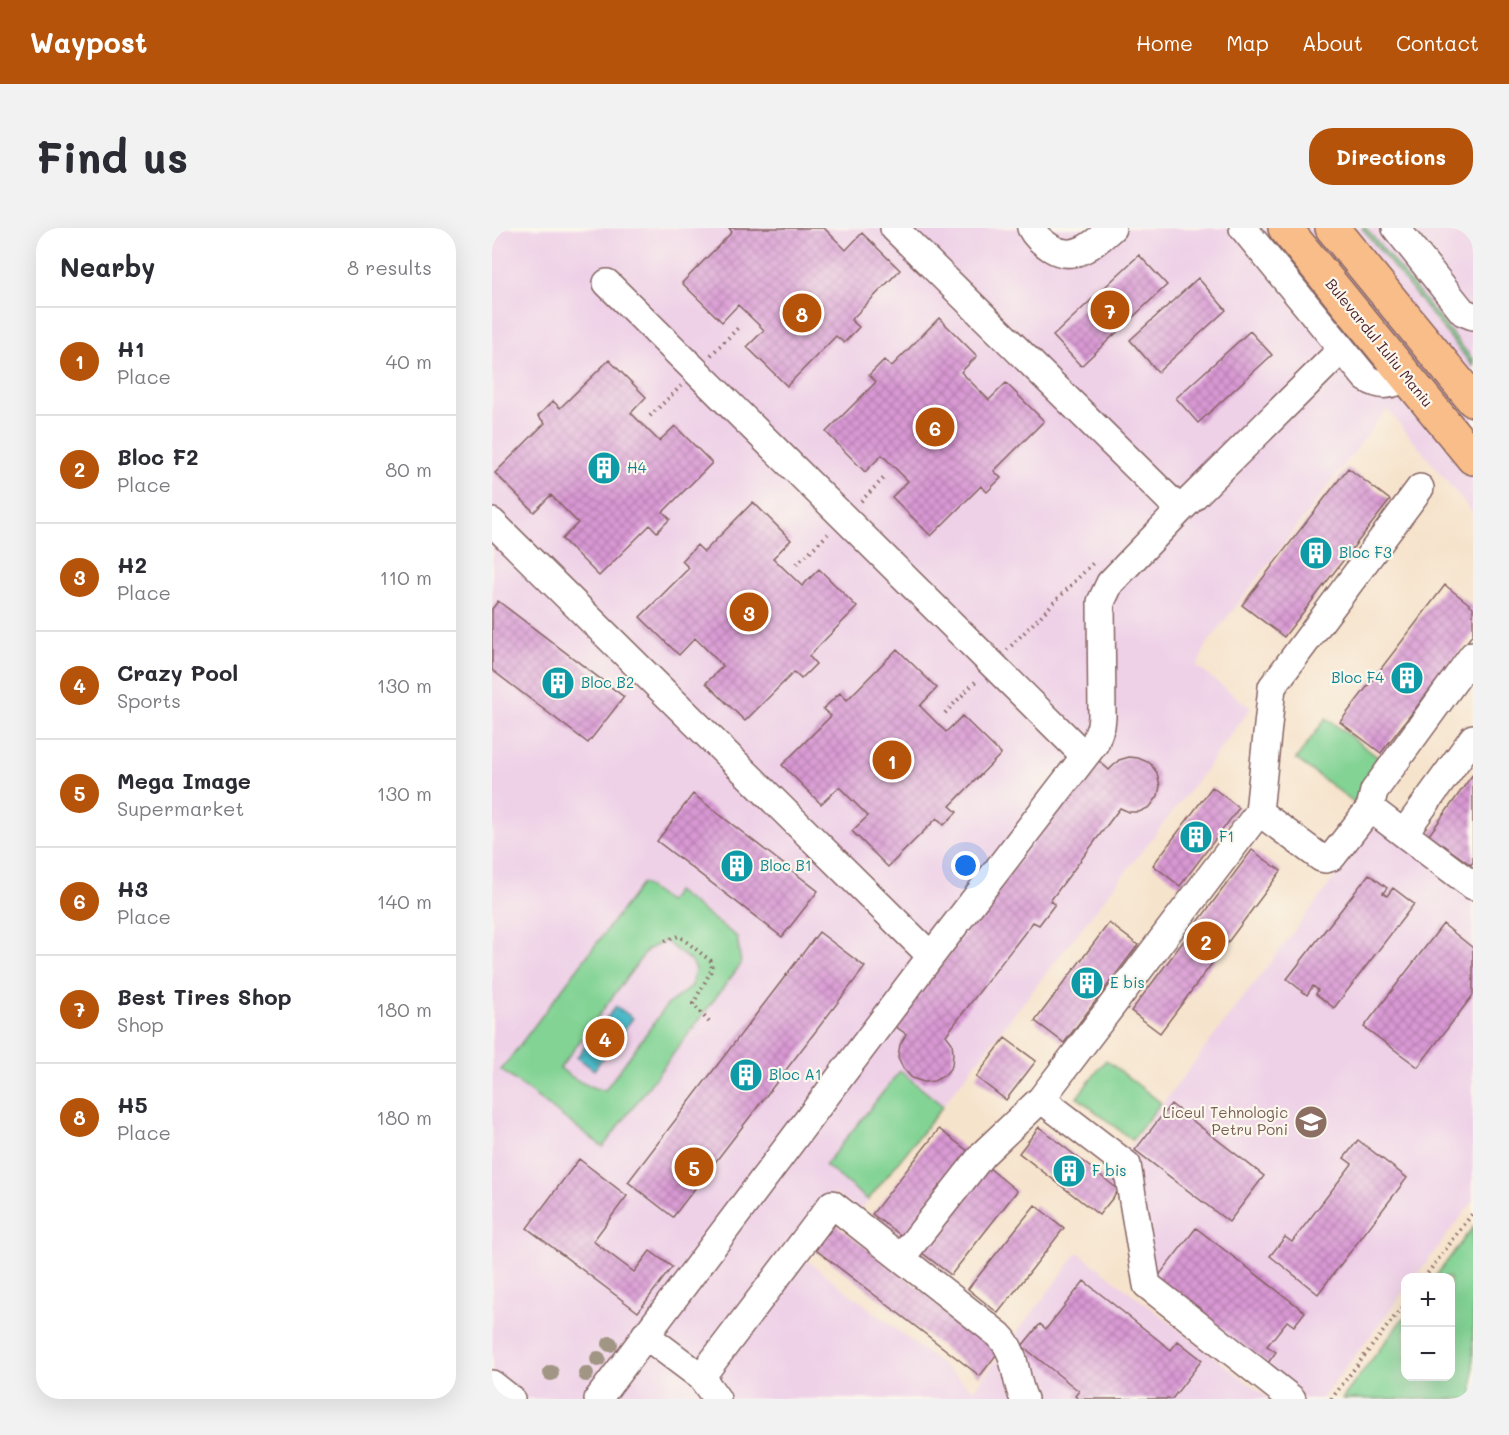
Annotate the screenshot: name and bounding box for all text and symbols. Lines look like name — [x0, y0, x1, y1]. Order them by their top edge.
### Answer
text: Waypost — [30, 24, 147, 60]
text: Home — [1136, 29, 1193, 56]
text: Map — [1226, 29, 1269, 56]
text: About — [1302, 29, 1363, 56]
text: Contact — [1396, 29, 1479, 56]
button: Directions — [1309, 128, 1473, 185]
text: Find us — [36, 129, 188, 184]
text: Nearby — [60, 250, 155, 284]
text: 8 results — [347, 254, 432, 280]
street label: Bulevardul Iuliu Maniu — [1322, 274, 1438, 411]
pin: 7 — [1090, 288, 1130, 332]
pin: 8 — [782, 290, 822, 335]
text: H1 — [117, 334, 144, 363]
text: 1 — [75, 348, 84, 374]
text: 40 m — [386, 348, 432, 374]
text: Place — [117, 363, 171, 389]
pin: 6 — [916, 404, 954, 450]
text: Bloc F2 — [117, 442, 199, 471]
building icon: H4 — [586, 450, 622, 486]
text: 2 — [74, 456, 85, 482]
text: 80 m — [385, 456, 432, 482]
place label: H4 — [627, 457, 647, 477]
text: Place — [117, 471, 171, 497]
building icon: Bloc F3 — [1298, 535, 1334, 571]
place label: Bloc F3 — [1339, 542, 1392, 562]
text: H2 — [117, 550, 147, 579]
text: 3 — [74, 564, 86, 590]
text: 110 m — [379, 564, 432, 590]
text: Place — [117, 579, 171, 605]
pin: 3 — [730, 590, 768, 634]
text: Crazy Pool — [117, 658, 238, 687]
building icon: Bloc F4 — [1389, 660, 1425, 696]
building icon: Bloc B2 — [540, 665, 576, 701]
place label: Bloc F4 — [1331, 667, 1384, 687]
text: 4 — [73, 672, 86, 698]
text: 130 m — [377, 672, 432, 698]
place label: Bloc B2 — [581, 672, 634, 692]
text: Sports — [117, 687, 181, 713]
pin: 1 — [872, 738, 912, 782]
text: Mega Image — [117, 766, 251, 795]
text: 5 — [74, 780, 85, 806]
text: 130 m — [377, 780, 432, 806]
text: Supermarket — [117, 795, 244, 821]
building icon: F1 — [1178, 819, 1214, 855]
place label: F1 — [1219, 826, 1234, 846]
building icon: Bloc B1 — [719, 848, 755, 884]
your location — [951, 851, 980, 880]
place label: Bloc B1 — [760, 855, 812, 875]
text: H3 — [117, 874, 148, 903]
text: 6 — [73, 888, 86, 914]
text: 140 m — [377, 888, 432, 914]
text: Place — [117, 903, 171, 929]
pin: 2 — [1186, 918, 1226, 964]
building icon: E bis — [1069, 965, 1105, 1001]
place label: E bis — [1110, 972, 1145, 992]
text: Best Tires Shop — [117, 982, 292, 1011]
text: 7 — [74, 996, 85, 1022]
text: 180 m — [376, 996, 432, 1022]
text: Shop — [117, 1011, 164, 1037]
pin: 4 — [586, 1016, 624, 1060]
building icon: Bloc A1 — [728, 1057, 764, 1093]
place label: Bloc A1 — [769, 1064, 822, 1084]
text: H5 — [117, 1090, 148, 1119]
place label: Liceul Tehnologic Petru Poni — [1163, 1102, 1288, 1139]
text: 8 — [73, 1104, 86, 1130]
text: 180 m — [376, 1104, 432, 1130]
school or university icon: Liceul Tehnologic Petru Poni — [1293, 1104, 1329, 1140]
text: Place — [117, 1119, 171, 1145]
pin: 5 — [674, 1144, 714, 1190]
building icon: F bis — [1051, 1153, 1087, 1189]
place label: F bis — [1092, 1160, 1127, 1180]
map controls — [1401, 1273, 1455, 1381]
button: + — [1401, 1273, 1455, 1327]
button: − — [1401, 1327, 1455, 1381]

